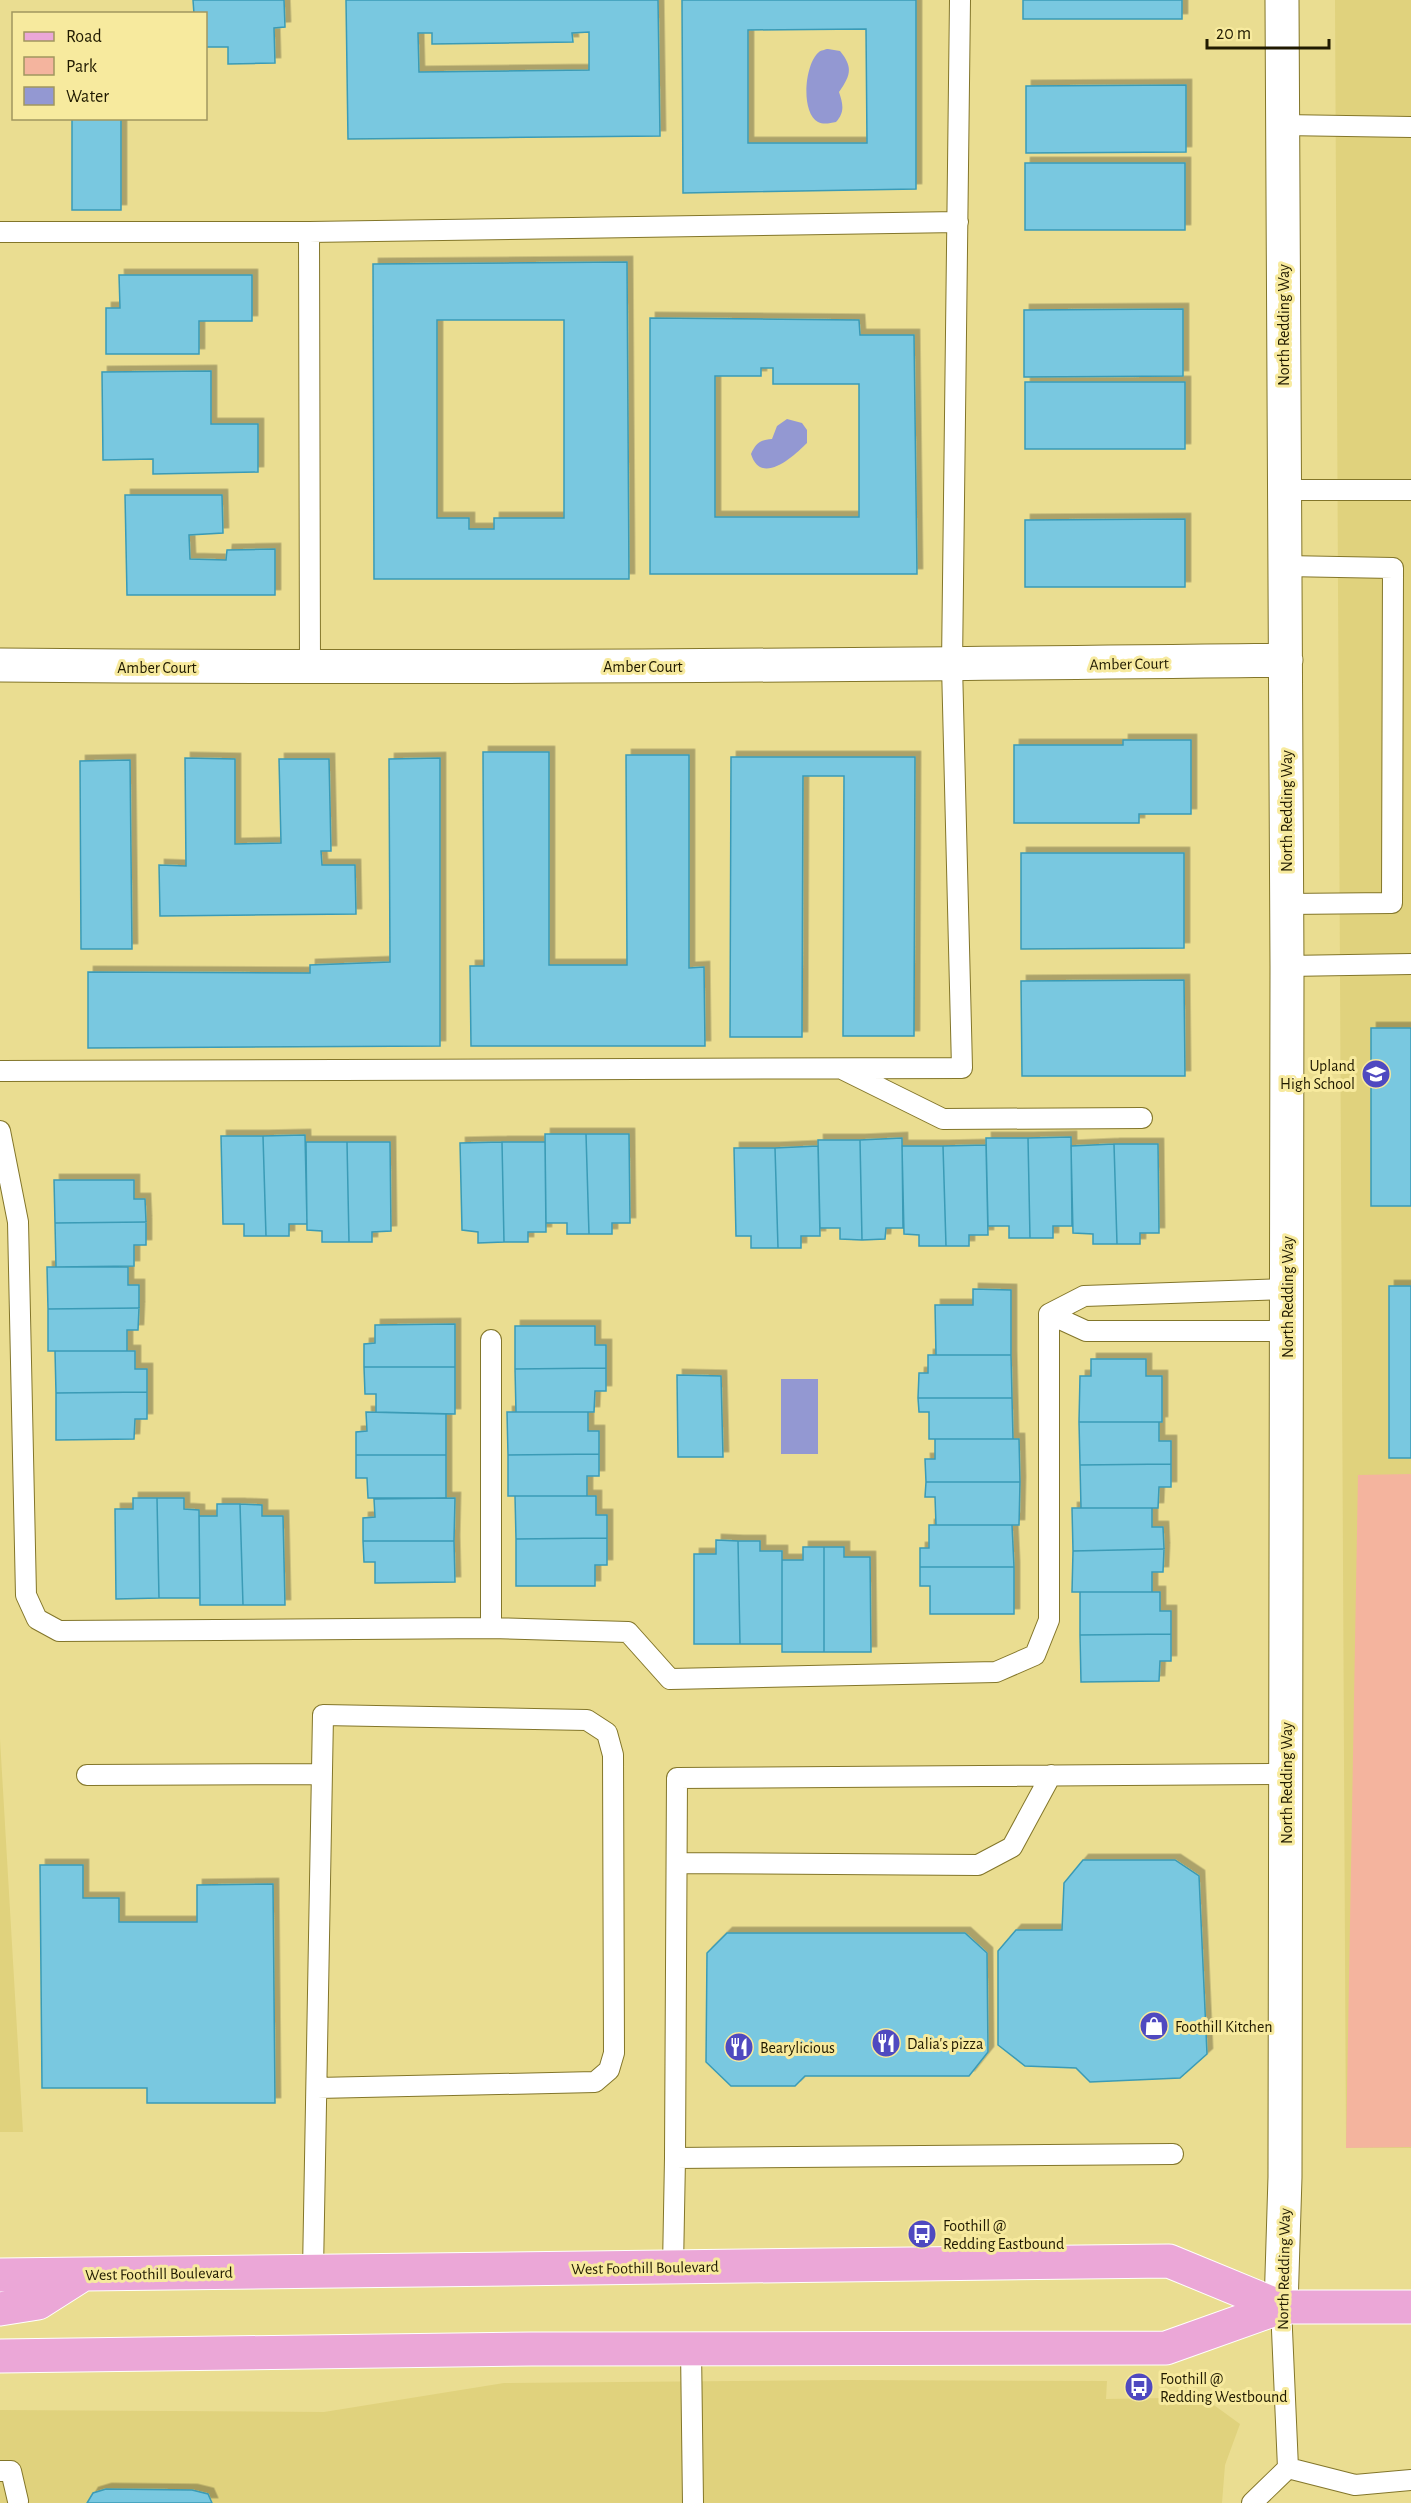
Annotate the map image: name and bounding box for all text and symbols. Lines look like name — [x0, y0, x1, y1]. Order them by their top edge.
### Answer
legend — [12, 12, 207, 120]
scale bar — [1207, 12, 1328, 50]
text: 20 m — [1216, 25, 1251, 43]
text: Road — [66, 28, 102, 46]
text: Park — [66, 58, 98, 76]
text: Water — [66, 88, 109, 106]
street label: North Redding Way — [1276, 264, 1293, 386]
street label: Amber Court — [1089, 655, 1169, 673]
street label: Amber Court — [603, 659, 683, 675]
street label: Amber Court — [117, 660, 197, 676]
street label: North Redding Way — [1279, 750, 1296, 872]
place label: Upland High School — [1280, 1058, 1355, 1092]
school or university icon: Upland High School — [1360, 1058, 1392, 1090]
street label: North Redding Way — [1280, 1236, 1297, 1358]
street label: North Redding Way — [1279, 1722, 1296, 1844]
shop icon: Foothill Kitchen — [1138, 2010, 1170, 2042]
place label: Foothill Kitchen — [1175, 2019, 1273, 2035]
restaurant icon: Dalia's pizza — [870, 2027, 902, 2059]
restaurant icon: Bearylicious — [723, 2031, 755, 2063]
place label: Dalia's pizza — [907, 2036, 983, 2052]
place label: Bearylicious — [760, 2040, 835, 2057]
street label: North Redding Way — [1275, 2208, 1294, 2330]
bus stop icon: Foothill @ Redding Eastbound — [906, 2218, 938, 2250]
place label: Foothill @ Redding Eastbound — [943, 2218, 1064, 2252]
street label: West Foothill Boulevard — [571, 2259, 719, 2277]
street label: West Foothill Boulevard — [85, 2265, 233, 2283]
bus stop icon: Foothill @ Redding Westbound — [1123, 2371, 1155, 2403]
place label: Foothill @ Redding Westbound — [1160, 2371, 1287, 2405]

